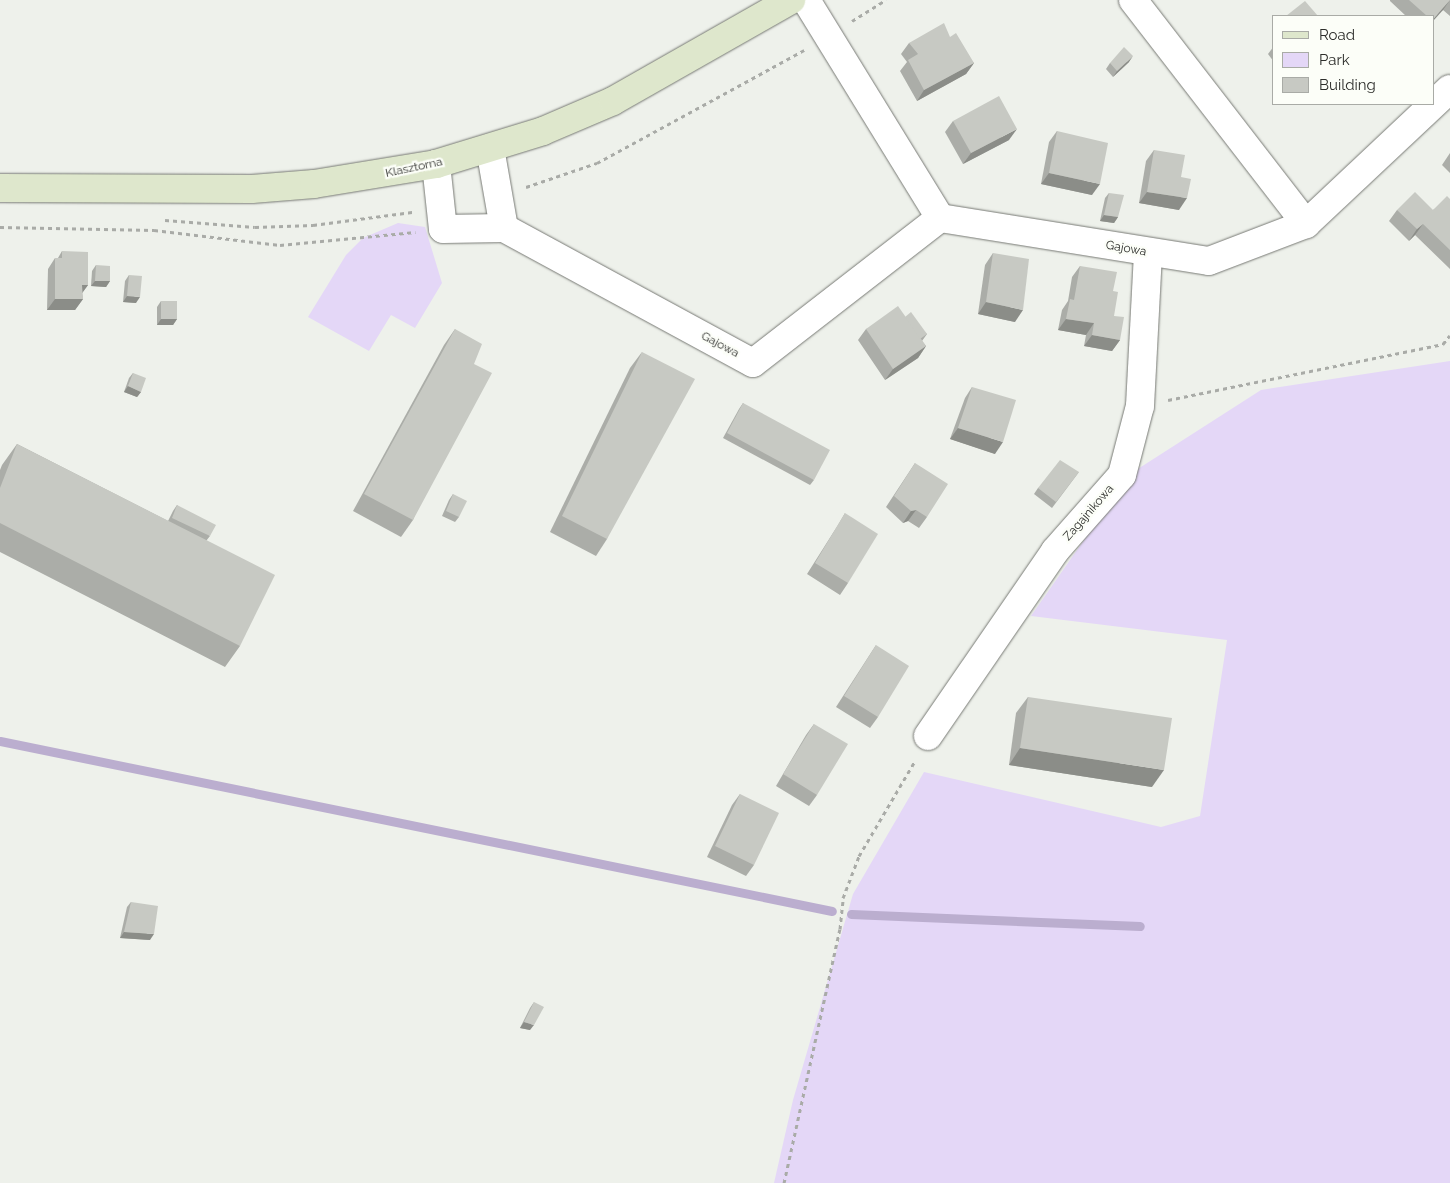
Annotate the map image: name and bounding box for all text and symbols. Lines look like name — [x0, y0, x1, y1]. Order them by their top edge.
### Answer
legend — [1272, 15, 1435, 105]
text: Road — [1319, 26, 1355, 44]
text: Park — [1319, 51, 1350, 69]
text: Building — [1319, 76, 1376, 94]
street label: Klasztorna — [384, 155, 444, 181]
street label: Gajowa — [1105, 238, 1147, 260]
street label: Gajowa — [699, 329, 741, 361]
street label: Zagajnikowa — [1061, 482, 1117, 544]

